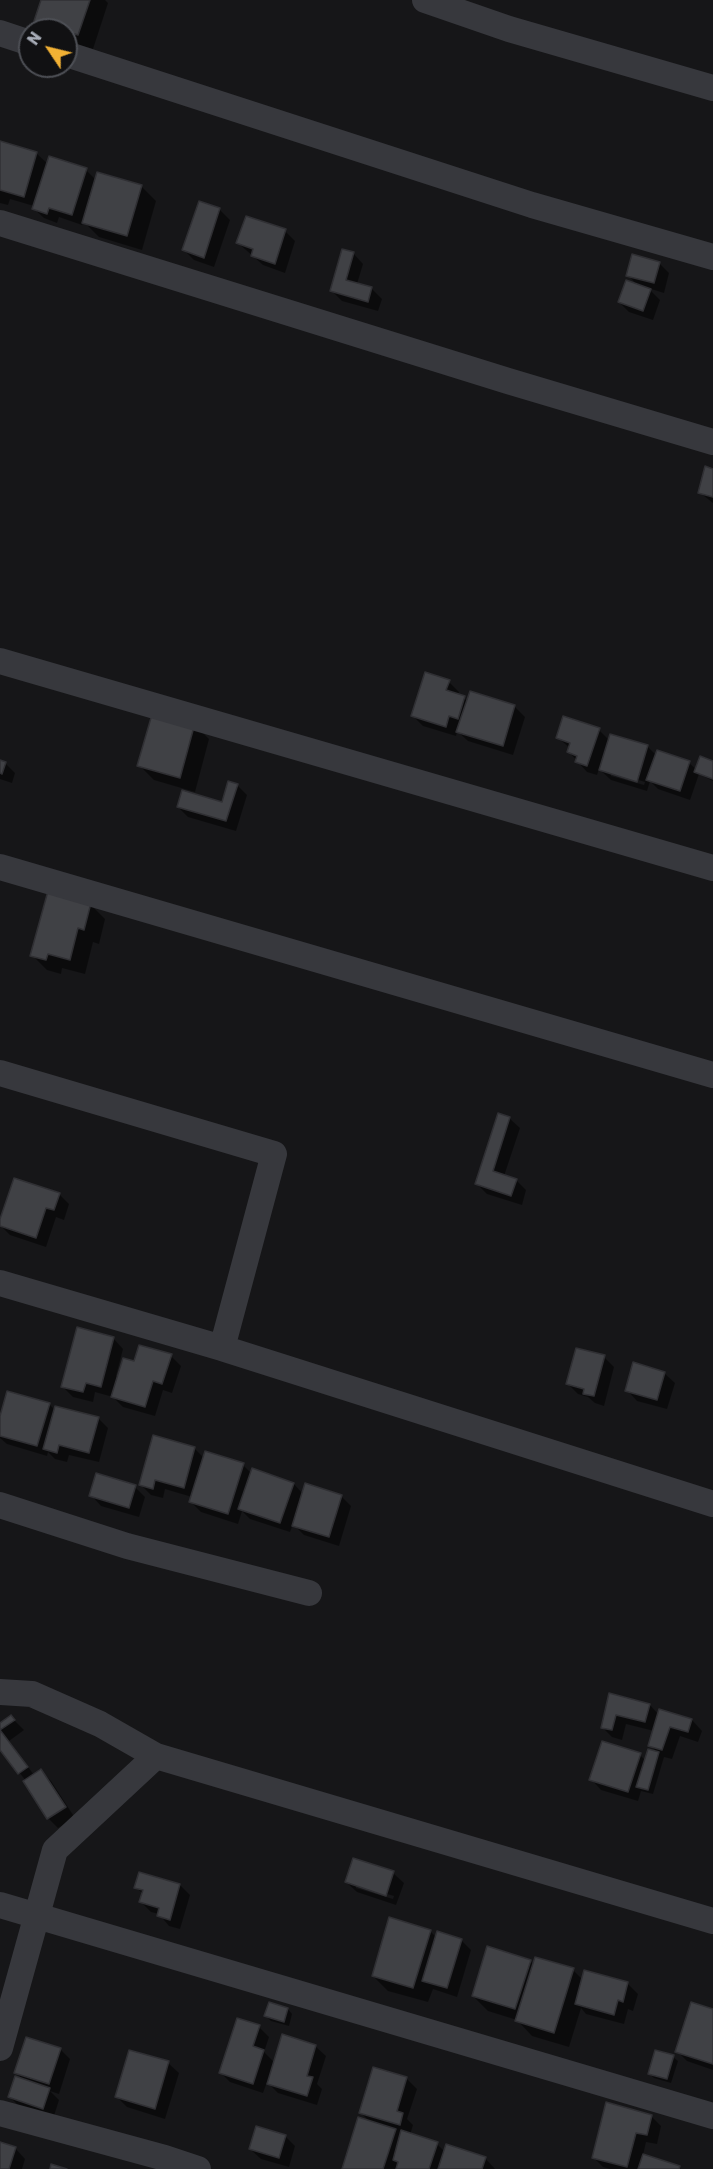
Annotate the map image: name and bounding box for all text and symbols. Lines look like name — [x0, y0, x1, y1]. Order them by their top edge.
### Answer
north arrow — [18, 18, 78, 78]
text: N — [23, 28, 46, 49]

